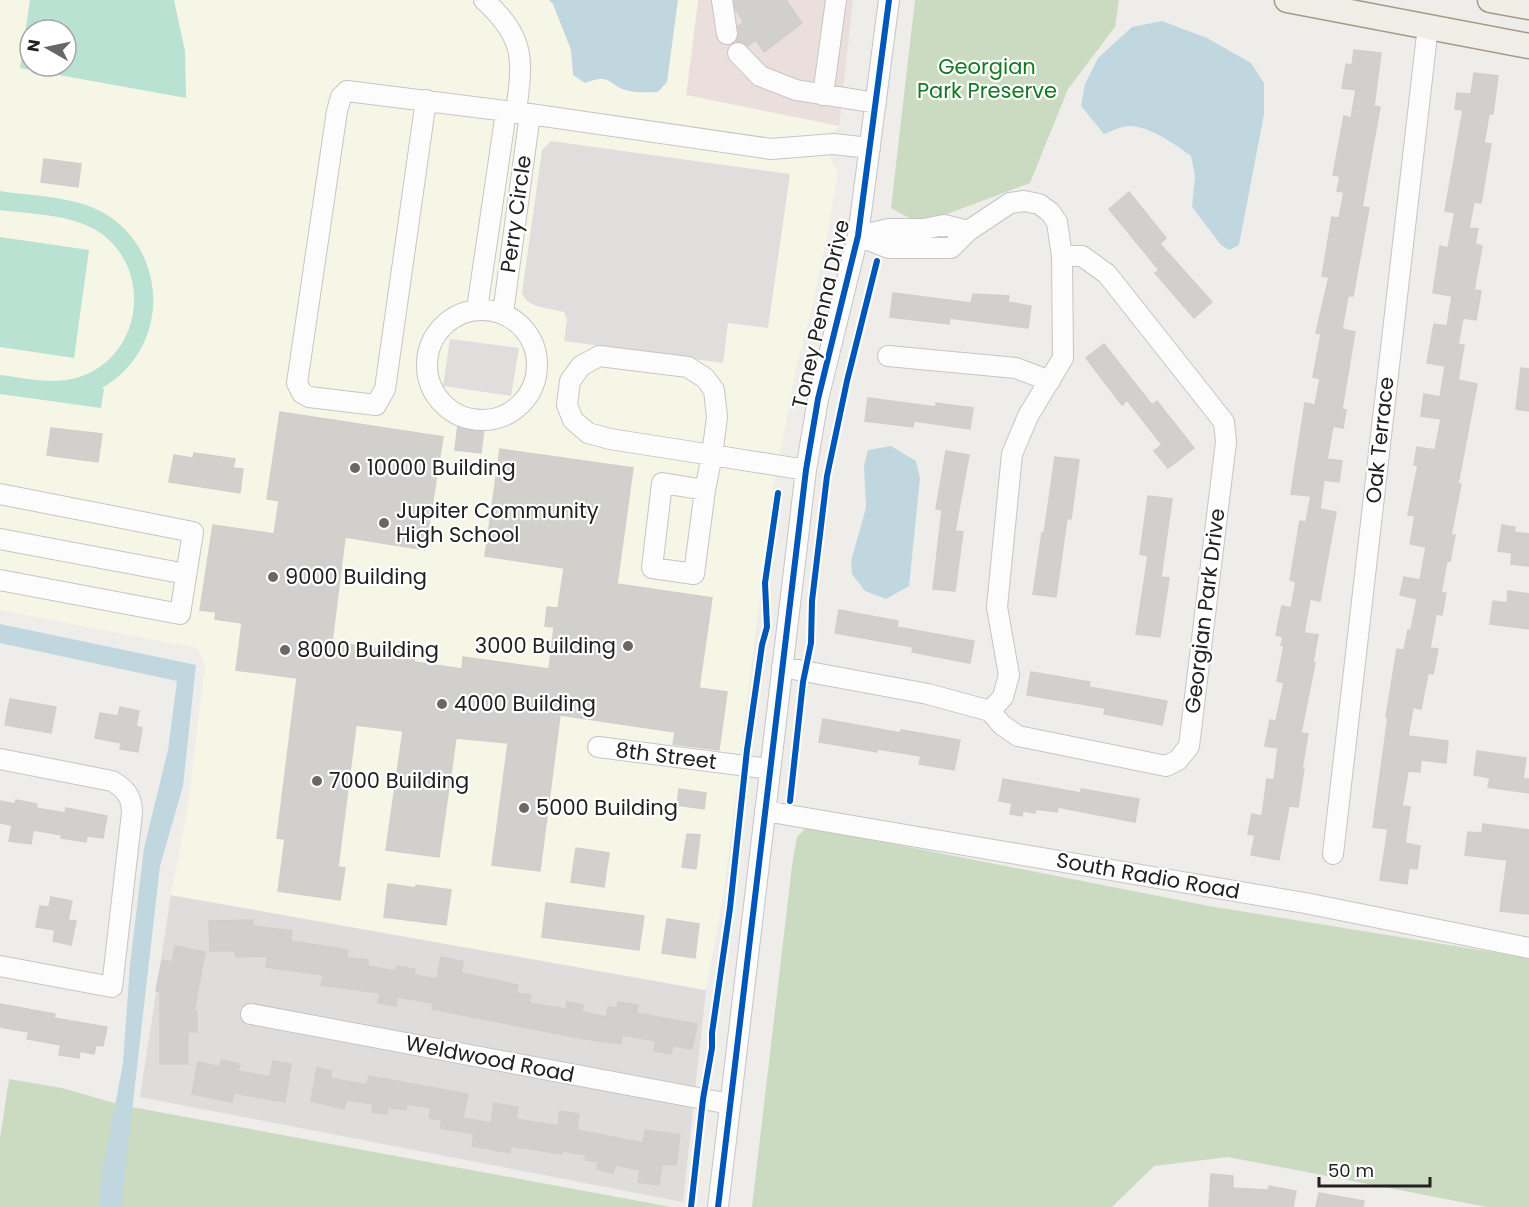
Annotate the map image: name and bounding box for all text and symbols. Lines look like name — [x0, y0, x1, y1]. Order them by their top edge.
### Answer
north arrow — [18, 18, 78, 78]
text: N — [21, 38, 46, 53]
park label: Georgian Park Preserve — [917, 52, 1057, 105]
street label: Perry Circle — [493, 153, 538, 275]
street label: Toney Penna Drive — [785, 217, 856, 411]
street label: Oak Terrace — [1358, 375, 1401, 505]
place label: 10000 Building — [367, 453, 516, 482]
marker: 10000 Building — [348, 461, 362, 475]
place label: Jupiter Community High School — [396, 496, 599, 549]
street label: Georgian Park Drive — [1178, 507, 1231, 715]
marker: Jupiter Community High School — [377, 516, 391, 530]
place label: 9000 Building — [285, 562, 427, 591]
marker: 9000 Building — [266, 570, 280, 584]
place label: 3000 Building — [475, 631, 616, 660]
place label: 8000 Building — [297, 635, 439, 664]
marker: 3000 Building — [621, 639, 635, 653]
marker: 8000 Building — [278, 643, 292, 657]
place label: 4000 Building — [454, 689, 596, 718]
marker: 4000 Building — [435, 697, 449, 711]
street label: 8th Street — [614, 735, 718, 776]
place label: 7000 Building — [329, 766, 469, 795]
marker: 7000 Building — [310, 774, 324, 788]
place label: 5000 Building — [536, 793, 678, 822]
marker: 5000 Building — [517, 801, 531, 815]
street label: South Radio Road — [1054, 845, 1242, 906]
street label: Weldwood Road — [403, 1028, 577, 1089]
scale bar — [1319, 1150, 1430, 1188]
text: 50 m — [1328, 1158, 1374, 1183]

